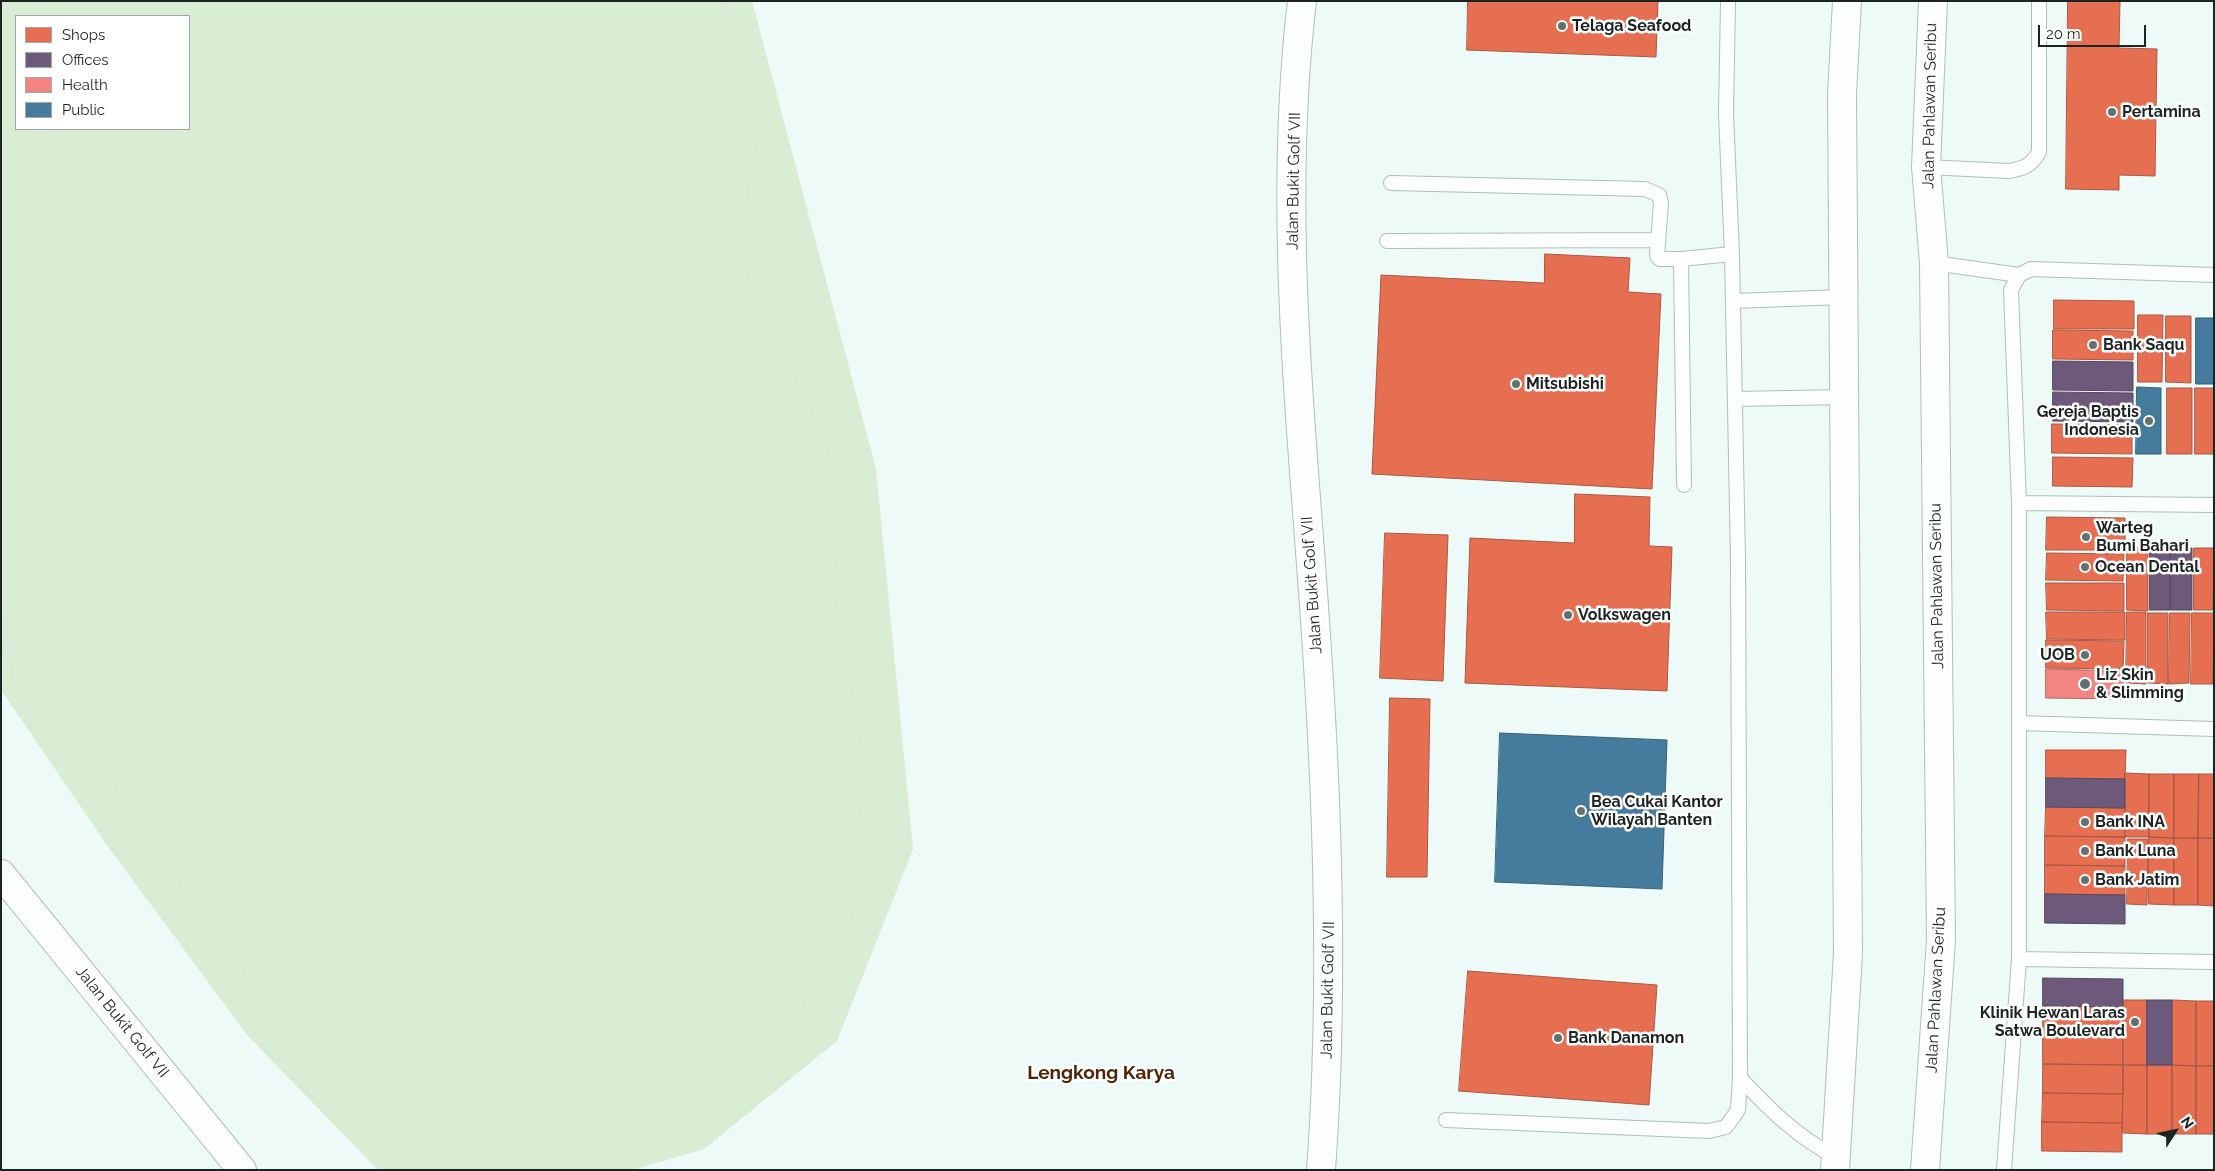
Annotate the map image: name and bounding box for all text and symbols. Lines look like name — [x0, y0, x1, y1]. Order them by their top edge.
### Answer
legend — [15, 15, 190, 130]
scale bar — [2040, 15, 2148, 47]
place label: Telaga Seafood — [1572, 16, 1691, 36]
marker: Telaga Seafood — [1556, 20, 1568, 32]
street label: Jalan Pahlawan Seribu — [1919, 23, 1941, 189]
text: 20 m — [2046, 25, 2081, 43]
text: Shops — [62, 26, 105, 44]
text: Offices — [62, 51, 109, 69]
text: Health — [62, 76, 108, 94]
text: Public — [62, 101, 105, 119]
place label: Pertamina — [2122, 102, 2201, 122]
marker: Pertamina — [2106, 106, 2118, 118]
street label: Jalan Bukit Golf VII — [1283, 112, 1305, 250]
place label: Bank Saqu — [2103, 335, 2184, 355]
marker: Bank Saqu — [2087, 339, 2099, 351]
place label: Mitsubishi — [1526, 374, 1604, 394]
marker: Mitsubishi — [1510, 378, 1522, 390]
place label: Gereja Baptis Indonesia — [2037, 402, 2139, 440]
marker: Gereja Baptis Indonesia — [2143, 415, 2155, 427]
street label: Jalan Pahlawan Seribu — [1926, 503, 1948, 669]
street label: Jalan Bukit Golf VII — [1298, 516, 1326, 654]
place label: Warteg Bumi Bahari — [2096, 518, 2189, 556]
marker: Warteg Bumi Bahari — [2080, 531, 2092, 543]
place label: Ocean Dental — [2095, 557, 2199, 577]
marker: Ocean Dental — [2079, 561, 2091, 573]
place label: Volkswagen — [1578, 605, 1671, 625]
marker: Volkswagen — [1562, 609, 1574, 621]
place label: UOB — [2040, 645, 2075, 665]
marker: UOB — [2079, 649, 2091, 661]
place label: Liz Skin & Slimming — [2096, 665, 2184, 703]
marker: Liz Skin & Slimming — [2078, 677, 2092, 691]
place label: Bea Cukai Kantor Wilayah Banten — [1591, 792, 1723, 830]
marker: Bea Cukai Kantor Wilayah Banten — [1575, 805, 1587, 817]
place label: Bank INA — [2095, 812, 2165, 832]
marker: Bank INA — [2079, 816, 2091, 828]
place label: Bank Luna — [2095, 841, 2176, 861]
marker: Bank Luna — [2079, 845, 2091, 857]
place label: Bank Jatim — [2095, 870, 2179, 890]
marker: Bank Jatim — [2079, 874, 2091, 886]
street label: Jalan Pahlawan Seribu — [1922, 907, 1950, 1073]
street label: Jalan Bukit Golf VII — [1317, 921, 1339, 1059]
street label: Jalan Bukit Golf VII — [71, 962, 173, 1082]
place label: Klinik Hewan Laras Satwa Boulevard — [1980, 1003, 2125, 1041]
marker: Klinik Hewan Laras Satwa Boulevard — [2129, 1016, 2141, 1028]
place label: Bank Danamon — [1568, 1028, 1684, 1048]
marker: Bank Danamon — [1552, 1032, 1564, 1044]
district label: Lengkong Karya — [1027, 1062, 1175, 1084]
north arrow — [2150, 1106, 2200, 1156]
text: N — [2178, 1113, 2197, 1131]

